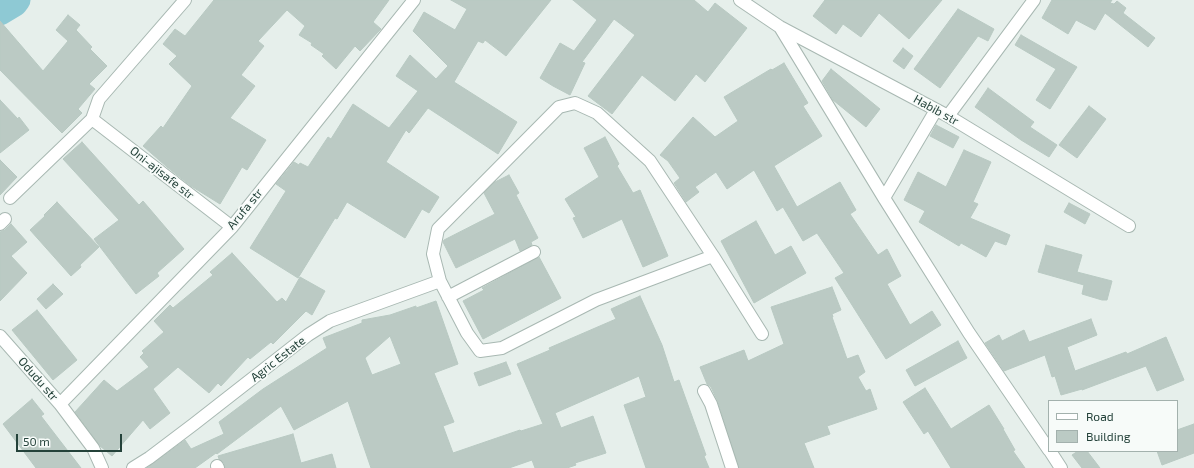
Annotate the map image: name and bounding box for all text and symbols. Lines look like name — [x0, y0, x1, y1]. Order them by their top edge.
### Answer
street label: Habib str — [911, 92, 961, 128]
street label: Oni-ajisafe str — [127, 143, 197, 203]
street label: Arufa str — [224, 186, 266, 232]
street label: Agric Estate — [248, 333, 308, 385]
street label: Odudu str — [15, 354, 61, 404]
legend — [1048, 400, 1178, 452]
text: Road — [1086, 409, 1114, 423]
scale bar — [18, 426, 124, 452]
text: Building — [1086, 429, 1130, 443]
text: 50 m — [23, 434, 50, 448]

